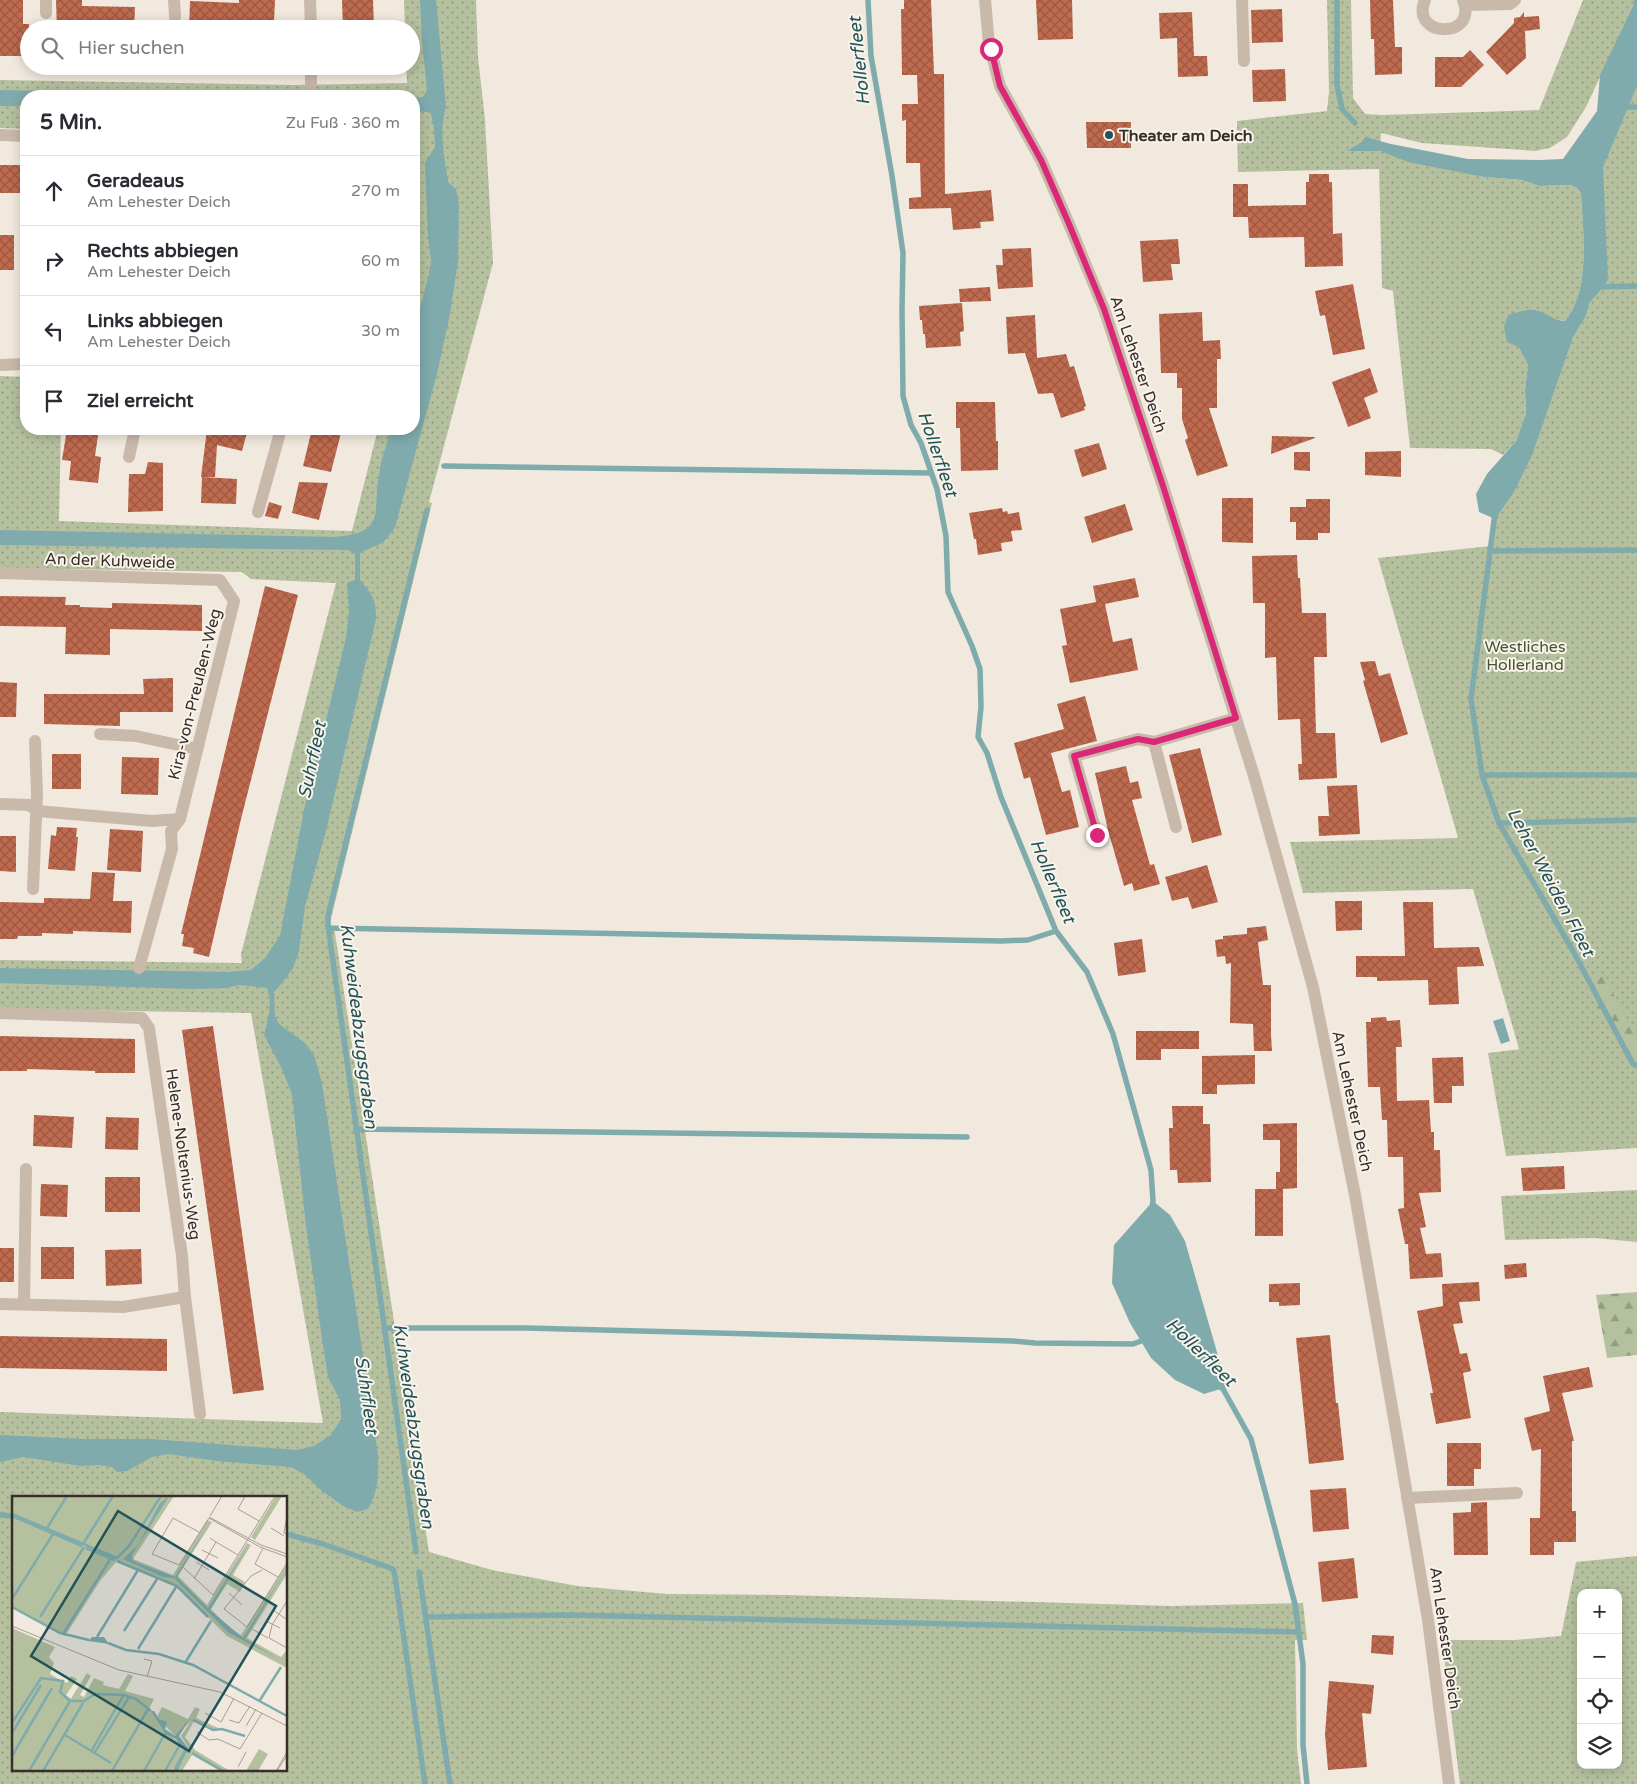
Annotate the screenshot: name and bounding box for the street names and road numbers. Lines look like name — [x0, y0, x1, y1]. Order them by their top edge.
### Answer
street label: Am Lehester Deich — [1105, 293, 1171, 436]
street label: An der Kuhweide — [45, 549, 175, 573]
street label: Kira-von-Preußen-Weg — [164, 607, 226, 782]
street label: Am Lehester Deich — [1327, 1029, 1377, 1174]
street label: Helene-Noltenius-Weg — [161, 1067, 205, 1241]
street label: Am Lehester Deich — [1425, 1566, 1465, 1711]

